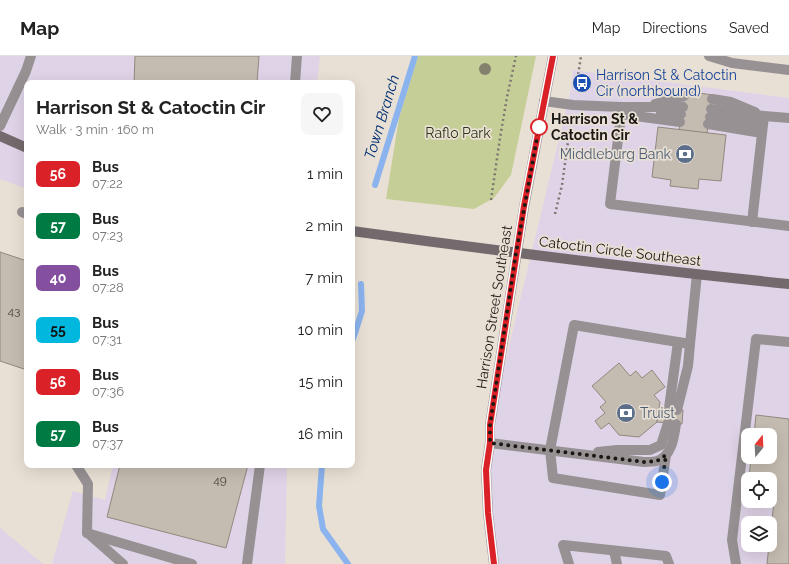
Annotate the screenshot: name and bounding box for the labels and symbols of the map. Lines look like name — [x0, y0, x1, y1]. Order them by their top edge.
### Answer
place label: Harrison St & Catoctin Cir (northbound) — [596, 67, 737, 99]
bus stop icon: Harrison St & Catoctin Cir (northbound) — [571, 72, 593, 94]
water label: Town Branch — [361, 73, 403, 161]
place label: Harrison St & Catoctin Cir — [551, 111, 638, 143]
marker: Harrison St & Catoctin Cir — [530, 118, 548, 136]
park label: Raflo Park — [425, 125, 491, 141]
bank icon: Middleburg Bank — [674, 143, 696, 165]
place label: Middleburg Bank — [560, 146, 672, 162]
street label: Harrison Street Southeast — [473, 224, 515, 390]
street label: Catoctin Circle Southeast — [538, 233, 702, 269]
house number: 43 — [8, 304, 20, 318]
bank icon: Truist — [615, 402, 637, 424]
place label: Truist — [640, 405, 675, 421]
north arrow — [741, 428, 777, 464]
your location — [652, 472, 672, 492]
house number: 49 — [213, 473, 227, 487]

